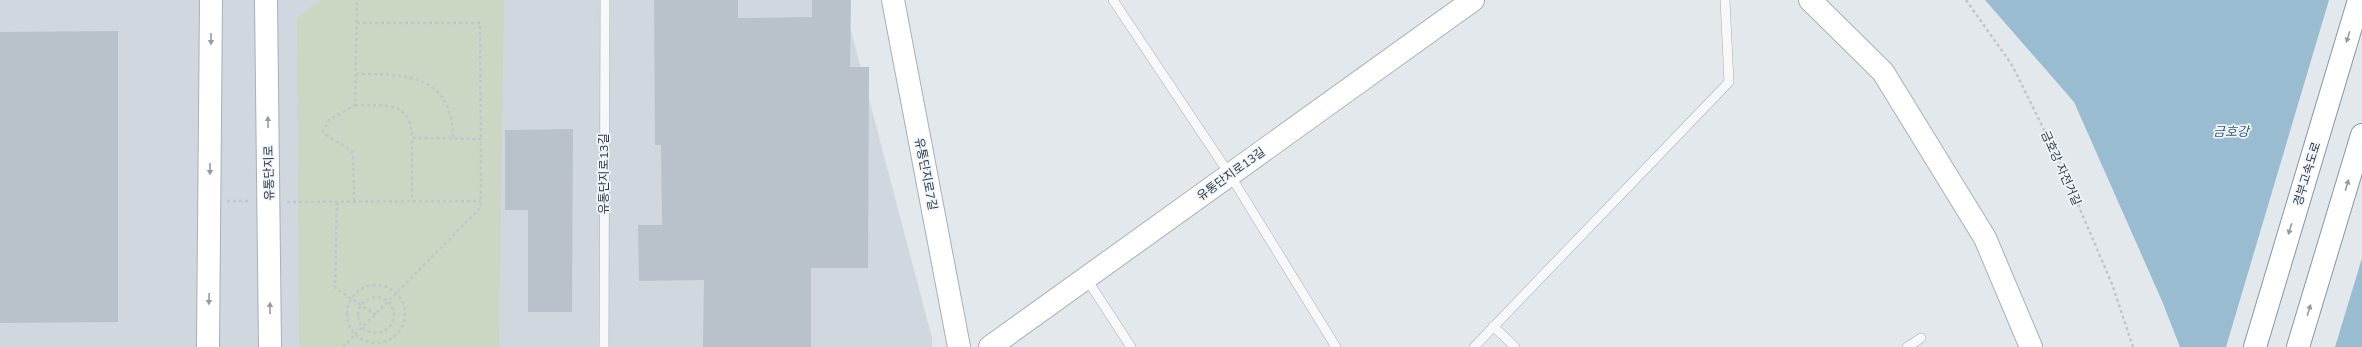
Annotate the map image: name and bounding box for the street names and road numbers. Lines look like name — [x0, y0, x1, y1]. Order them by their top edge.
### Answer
street label: 금호강 자전거길 — [2038, 128, 2085, 208]
street label: 유통단지로13길 — [596, 134, 611, 214]
street label: 유통단지로7길 — [912, 136, 941, 211]
street label: 경부고속도로 — [2290, 140, 2323, 208]
street label: 유통단지로13길 — [1194, 144, 1268, 203]
street label: 유통단지로 — [261, 145, 276, 201]

